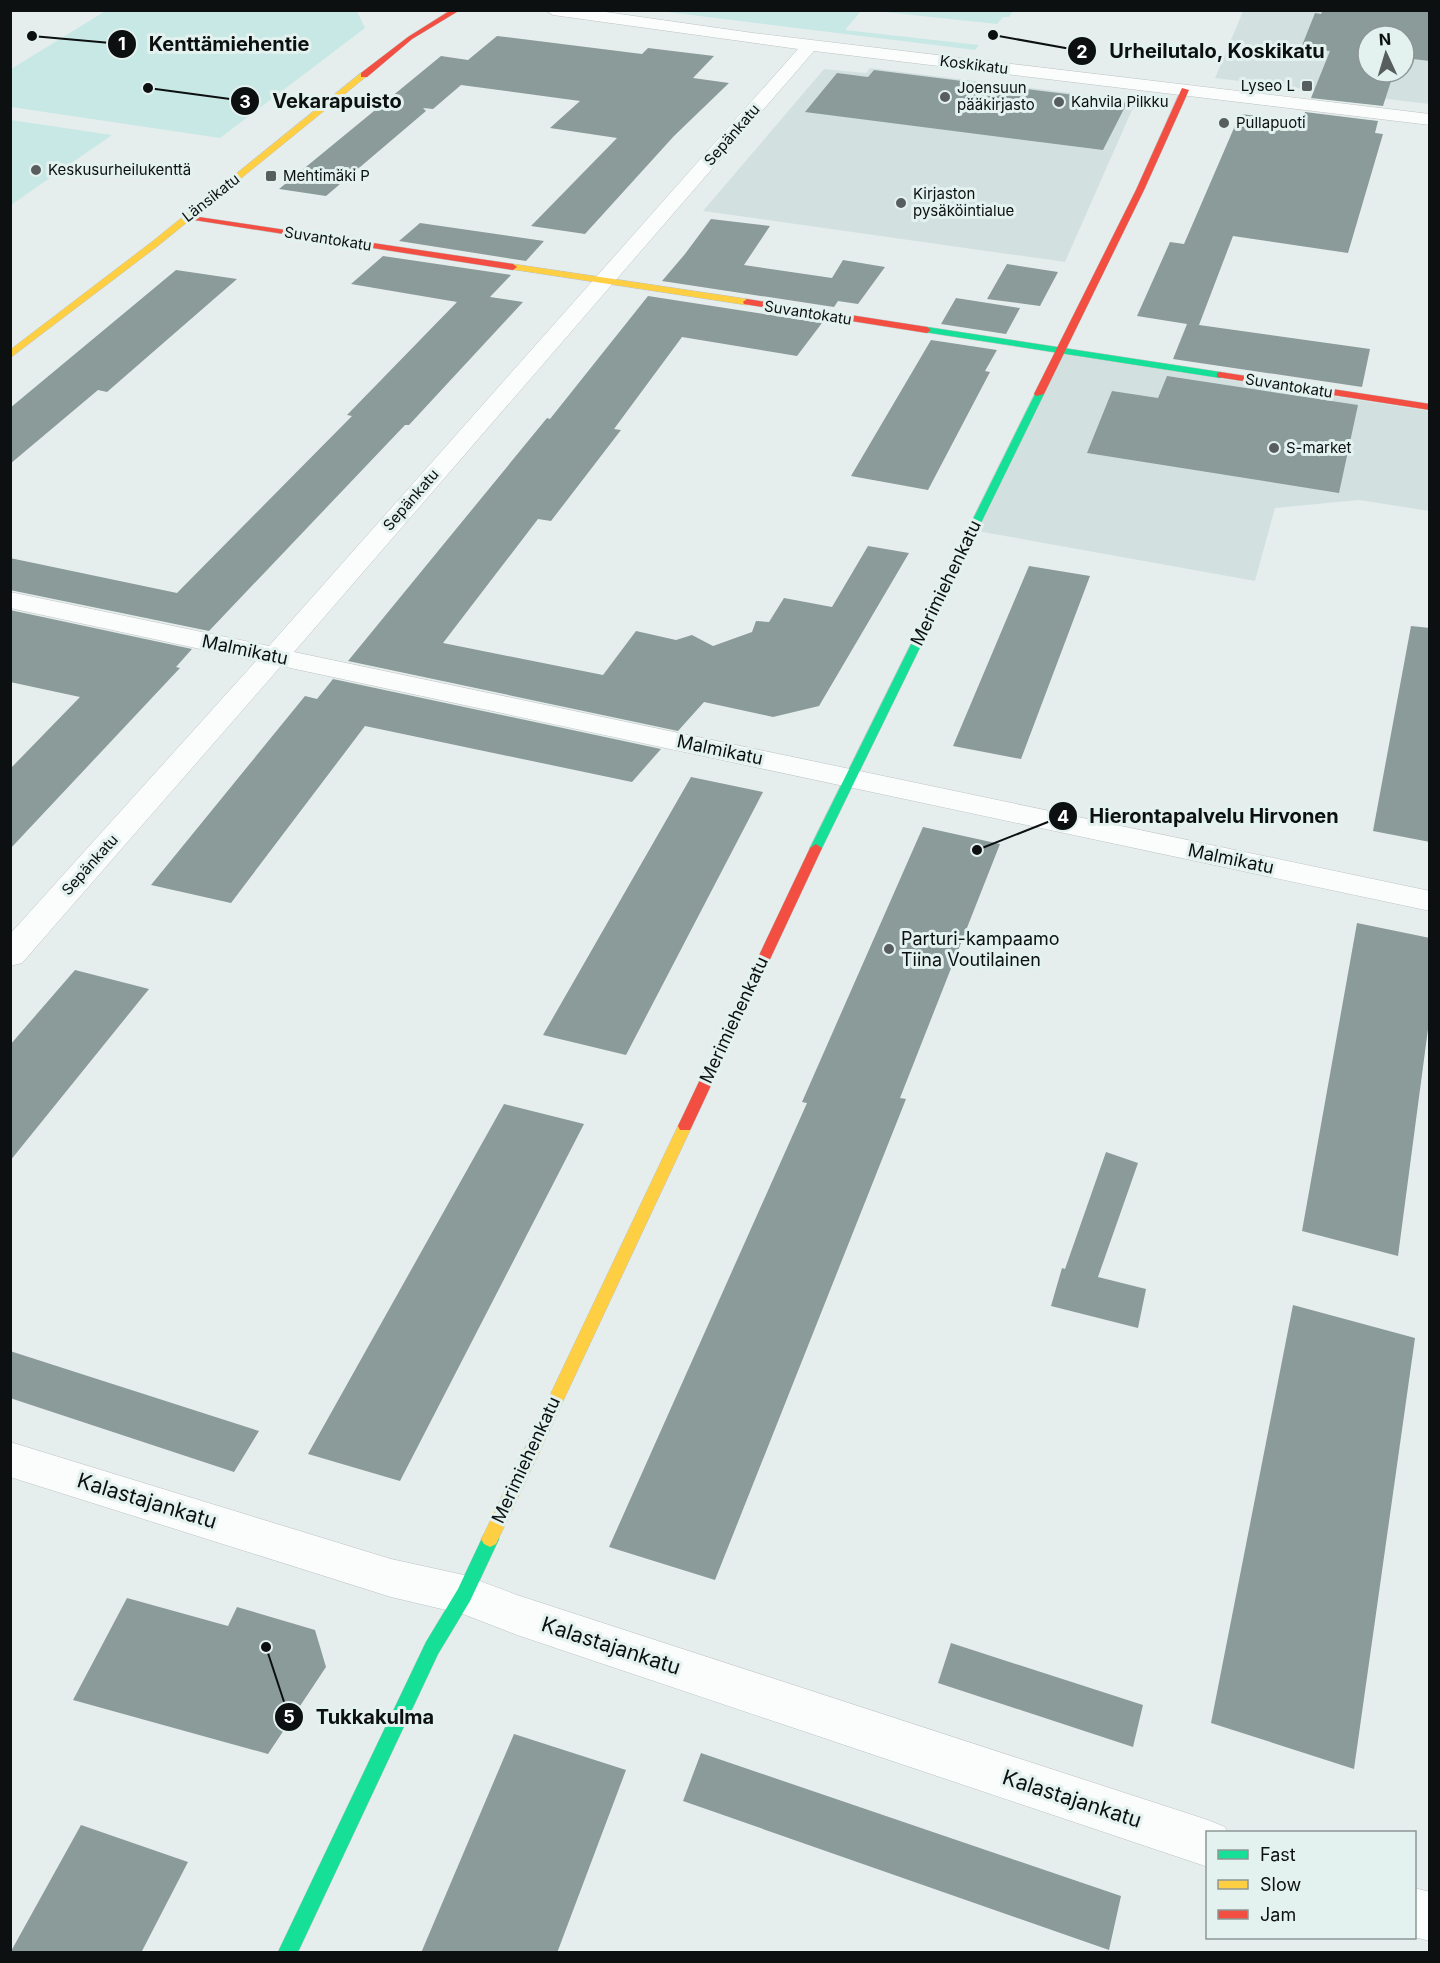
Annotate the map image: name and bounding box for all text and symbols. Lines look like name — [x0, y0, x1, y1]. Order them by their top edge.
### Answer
north arrow — [1356, 24, 1416, 84]
callout: Kenttämiehentie — [107, 25, 322, 63]
text: N — [1378, 29, 1392, 49]
text: Kenttämiehentie — [149, 32, 309, 56]
callout: Urheilutalo, Koskikatu — [1067, 32, 1337, 70]
text: 1 — [118, 33, 126, 54]
text: Urheilutalo, Koskikatu — [1109, 39, 1325, 63]
text: 2 — [1076, 41, 1088, 62]
street label: Koskikatu — [939, 51, 1009, 78]
place label: Lyseo L — [1241, 76, 1295, 95]
place label: Joensuun pääkirjasto — [957, 78, 1035, 114]
marker: Lyseo L — [1300, 79, 1314, 93]
callout: Vekarapuisto — [230, 82, 413, 120]
text: Vekarapuisto — [272, 89, 402, 113]
marker: Joensuun pääkirjasto — [938, 90, 952, 104]
text: 3 — [239, 91, 251, 112]
place label: Kahvila Pilkku — [1071, 92, 1169, 111]
marker: Kahvila Pilkku — [1052, 95, 1066, 109]
street label: Sepänkatu — [700, 100, 764, 169]
place label: Pullapuoti — [1236, 113, 1306, 132]
marker: Pullapuoti — [1217, 116, 1231, 130]
place label: Keskusurheilukenttä — [48, 160, 191, 179]
marker: Keskusurheilukenttä — [29, 163, 43, 177]
place label: Mehtimäki P — [283, 166, 370, 185]
street label: Länsikatu — [178, 169, 243, 226]
marker: Mehtimäki P — [264, 169, 278, 183]
place label: Kirjaston pysäköintialue — [913, 184, 1014, 220]
marker: Kirjaston pysäköintialue — [894, 196, 908, 210]
street label: Suvantokatu — [283, 222, 373, 255]
street label: Suvantokatu — [763, 296, 853, 329]
street label: Suvantokatu — [1244, 369, 1334, 402]
place label: S-market — [1286, 438, 1352, 457]
marker: S-market — [1267, 441, 1281, 455]
street label: Sepänkatu — [379, 465, 443, 534]
street label: Merimiehenkatu — [906, 517, 985, 649]
street label: Malmikatu — [200, 630, 290, 669]
street label: Malmikatu — [675, 730, 765, 769]
callout: Hierontapalvelu Hirvonen — [1048, 797, 1351, 835]
text: Hierontapalvelu Hirvonen — [1089, 804, 1339, 828]
text: 4 — [1057, 806, 1069, 827]
street label: Sepänkatu — [57, 830, 122, 899]
street label: Malmikatu — [1186, 839, 1276, 878]
place label: Parturi-kampaamo Tiina Voutilainen — [901, 928, 1060, 970]
marker: Parturi-kampaamo Tiina Voutilainen — [882, 942, 896, 956]
street label: Merimiehenkatu — [695, 953, 772, 1086]
street label: Merimiehenkatu — [487, 1393, 564, 1526]
street label: Kalastajankatu — [74, 1467, 220, 1534]
street label: Kalastajankatu — [539, 1611, 684, 1680]
callout: Tukkakulma — [274, 1698, 446, 1736]
text: Tukkakulma — [316, 1705, 434, 1729]
text: 5 — [283, 1706, 295, 1727]
street label: Kalastajankatu — [1000, 1764, 1145, 1833]
legend — [1206, 1831, 1416, 1939]
text: Fast — [1260, 1844, 1296, 1865]
text: Slow — [1260, 1874, 1301, 1895]
text: Jam — [1260, 1904, 1296, 1925]

